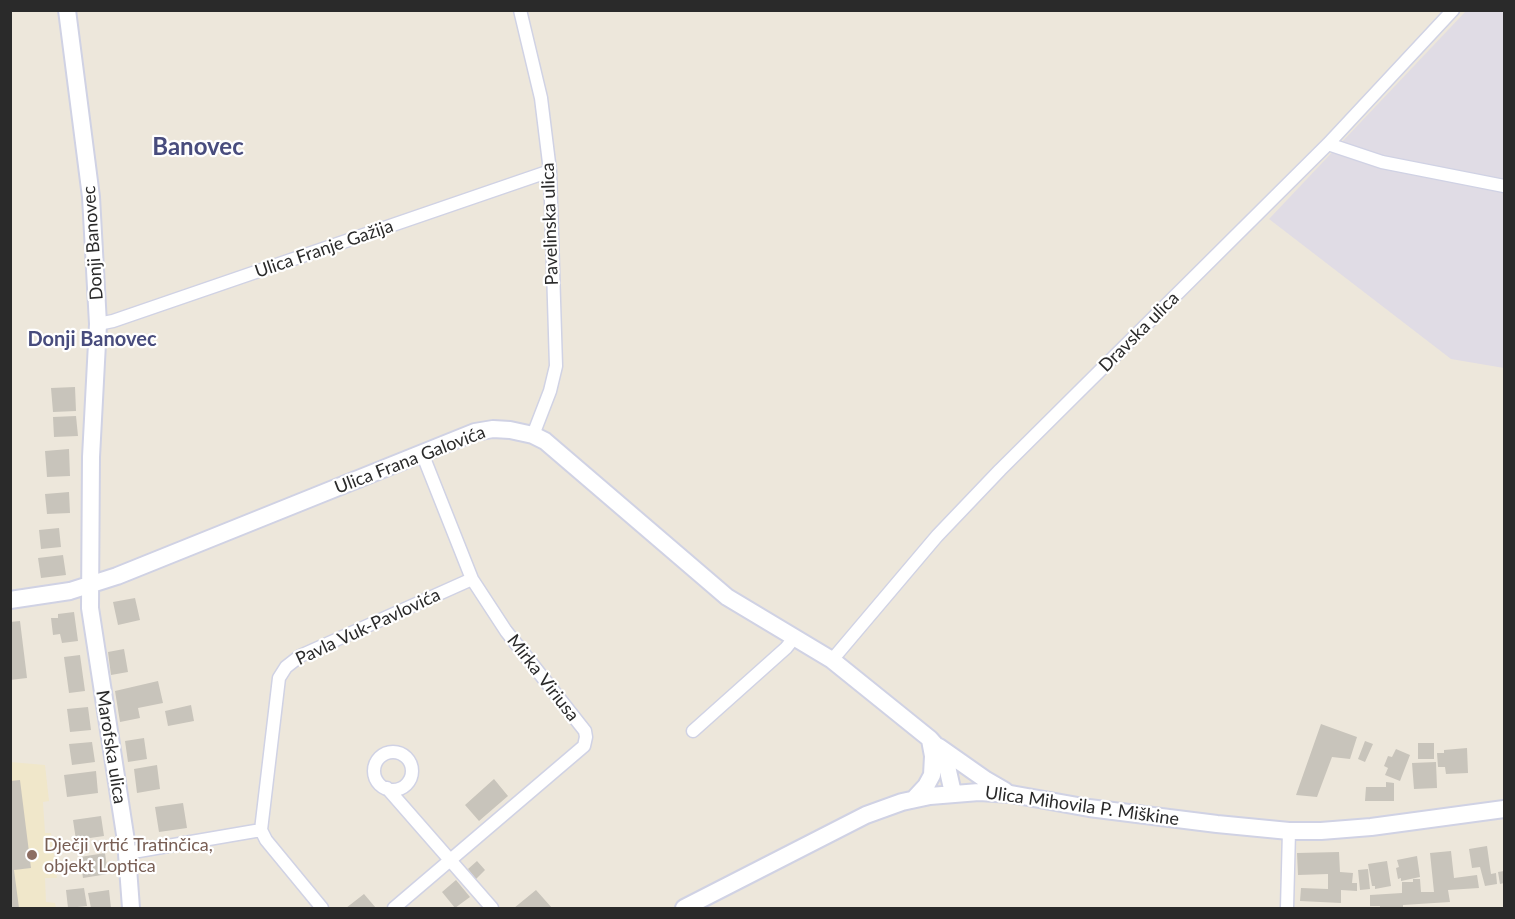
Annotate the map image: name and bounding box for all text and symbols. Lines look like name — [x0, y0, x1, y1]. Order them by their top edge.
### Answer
district label: Banovec — [152, 133, 244, 161]
street label: Pavelinska ulica — [537, 162, 563, 286]
street label: Donji Banovec — [78, 185, 108, 301]
street label: Ulica Franje Gažija — [252, 215, 396, 283]
street label: Dravska ulica — [1094, 287, 1184, 377]
district label: Donji Banovec — [27, 328, 157, 352]
street label: Ulica Frana Galovića — [332, 421, 488, 499]
street label: Pavla Vuk-Pavlovića — [292, 584, 444, 670]
street label: Mirka Viriusa — [502, 630, 584, 726]
street label: Marofska ulica — [91, 689, 131, 805]
street label: Ulica Mihovila P. Miškine — [984, 782, 1180, 830]
place label: Dječji vrtić Tratinčica, objekt Loptica — [44, 834, 213, 876]
marker: Dječji vrtić Tratinčica, objekt Loptica — [25, 848, 39, 862]

